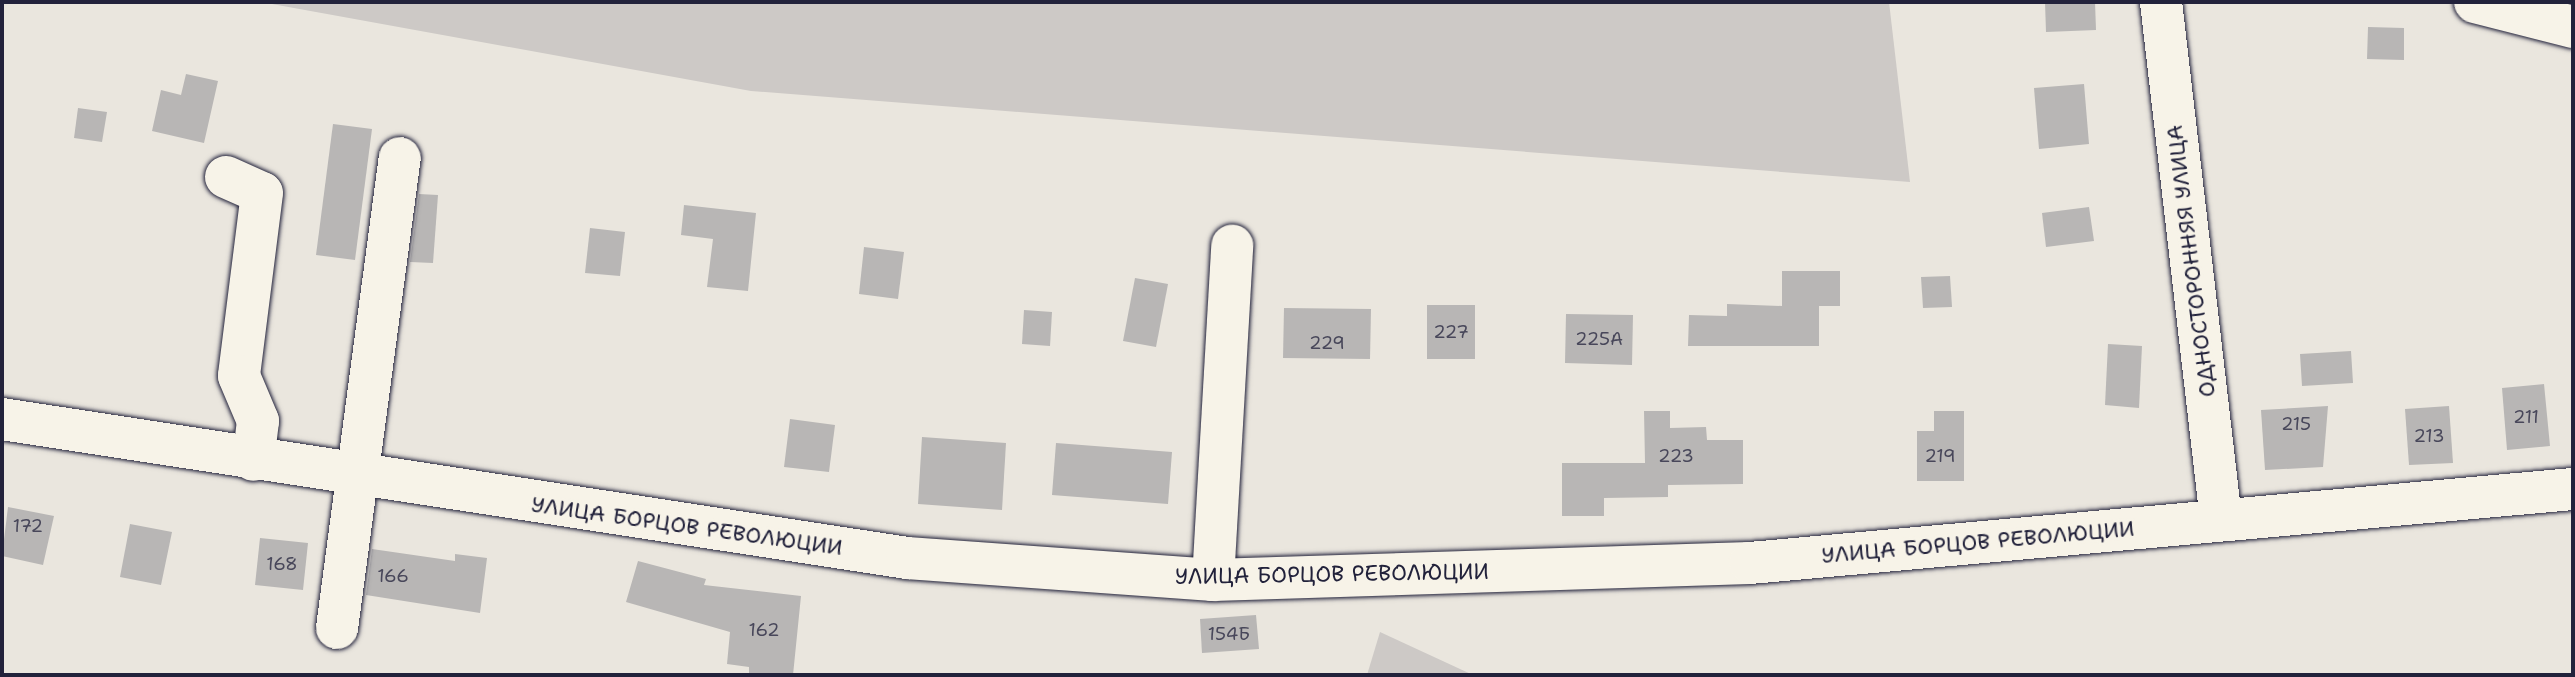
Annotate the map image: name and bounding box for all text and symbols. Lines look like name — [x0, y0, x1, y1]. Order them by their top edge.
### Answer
street label: ОДНОСТОРОННЯЯ УЛИЦА — [2161, 123, 2221, 399]
house number: 227 — [1433, 321, 1469, 343]
house number: 225А — [1575, 328, 1623, 350]
house number: 229 — [1309, 332, 1345, 354]
house number: 211 — [2513, 406, 2539, 428]
house number: 215 — [2281, 413, 2311, 435]
house number: 213 — [2414, 425, 2444, 447]
house number: 223 — [1658, 445, 1694, 467]
house number: 219 — [1924, 445, 1956, 467]
street label: УЛИЦА БОРЦОВ РЕВОЛЮЦИИ — [530, 491, 844, 561]
house number: 172 — [13, 515, 43, 537]
street label: УЛИЦА БОРЦОВ РЕВОЛЮЦИИ — [1820, 515, 2136, 569]
house number: 168 — [266, 553, 298, 575]
street label: УЛИЦА БОРЦОВ РЕВОЛЮЦИИ — [1175, 558, 1489, 590]
house number: 166 — [377, 565, 409, 587]
house number: 162 — [749, 619, 779, 641]
house number: 154Б — [1208, 623, 1250, 645]

